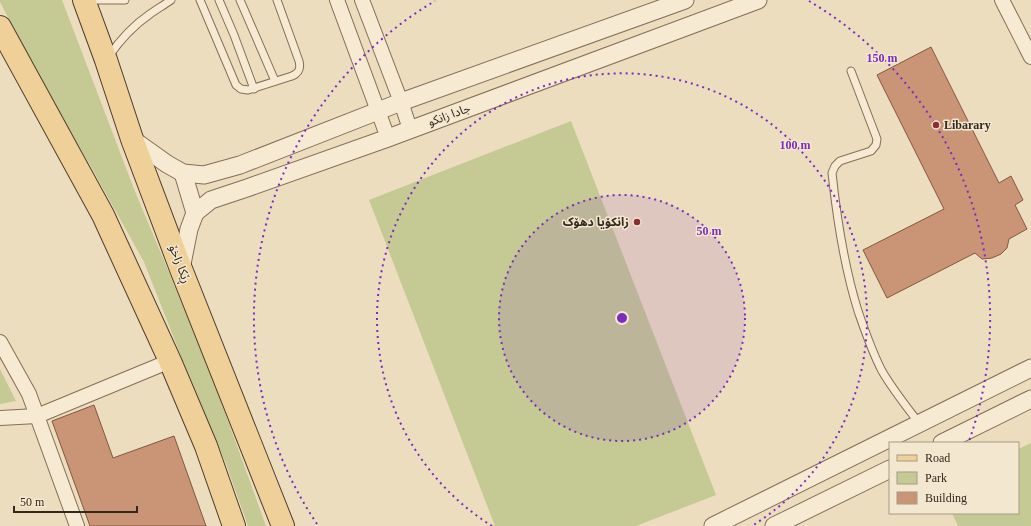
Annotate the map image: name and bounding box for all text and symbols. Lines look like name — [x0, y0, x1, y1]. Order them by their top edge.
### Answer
text: 150 m — [867, 51, 898, 65]
street label: جادا زانکو — [426, 101, 472, 129]
place label: Libarary — [944, 118, 991, 132]
marker: Libarary — [931, 120, 941, 130]
text: 100 m — [780, 138, 811, 152]
place label: زانکۆیا دهۆک — [563, 215, 629, 229]
marker: زانکۆیا دهۆک — [632, 217, 642, 227]
text: 50 m — [697, 224, 722, 238]
street label: ڕێکا زاخۆ — [163, 243, 194, 286]
centre of rings — [615, 311, 629, 325]
legend — [889, 442, 1019, 514]
text: Road — [925, 451, 950, 465]
text: Park — [925, 471, 947, 485]
scale bar — [14, 488, 137, 514]
text: Building — [925, 491, 967, 505]
text: 50 m — [20, 495, 45, 509]

